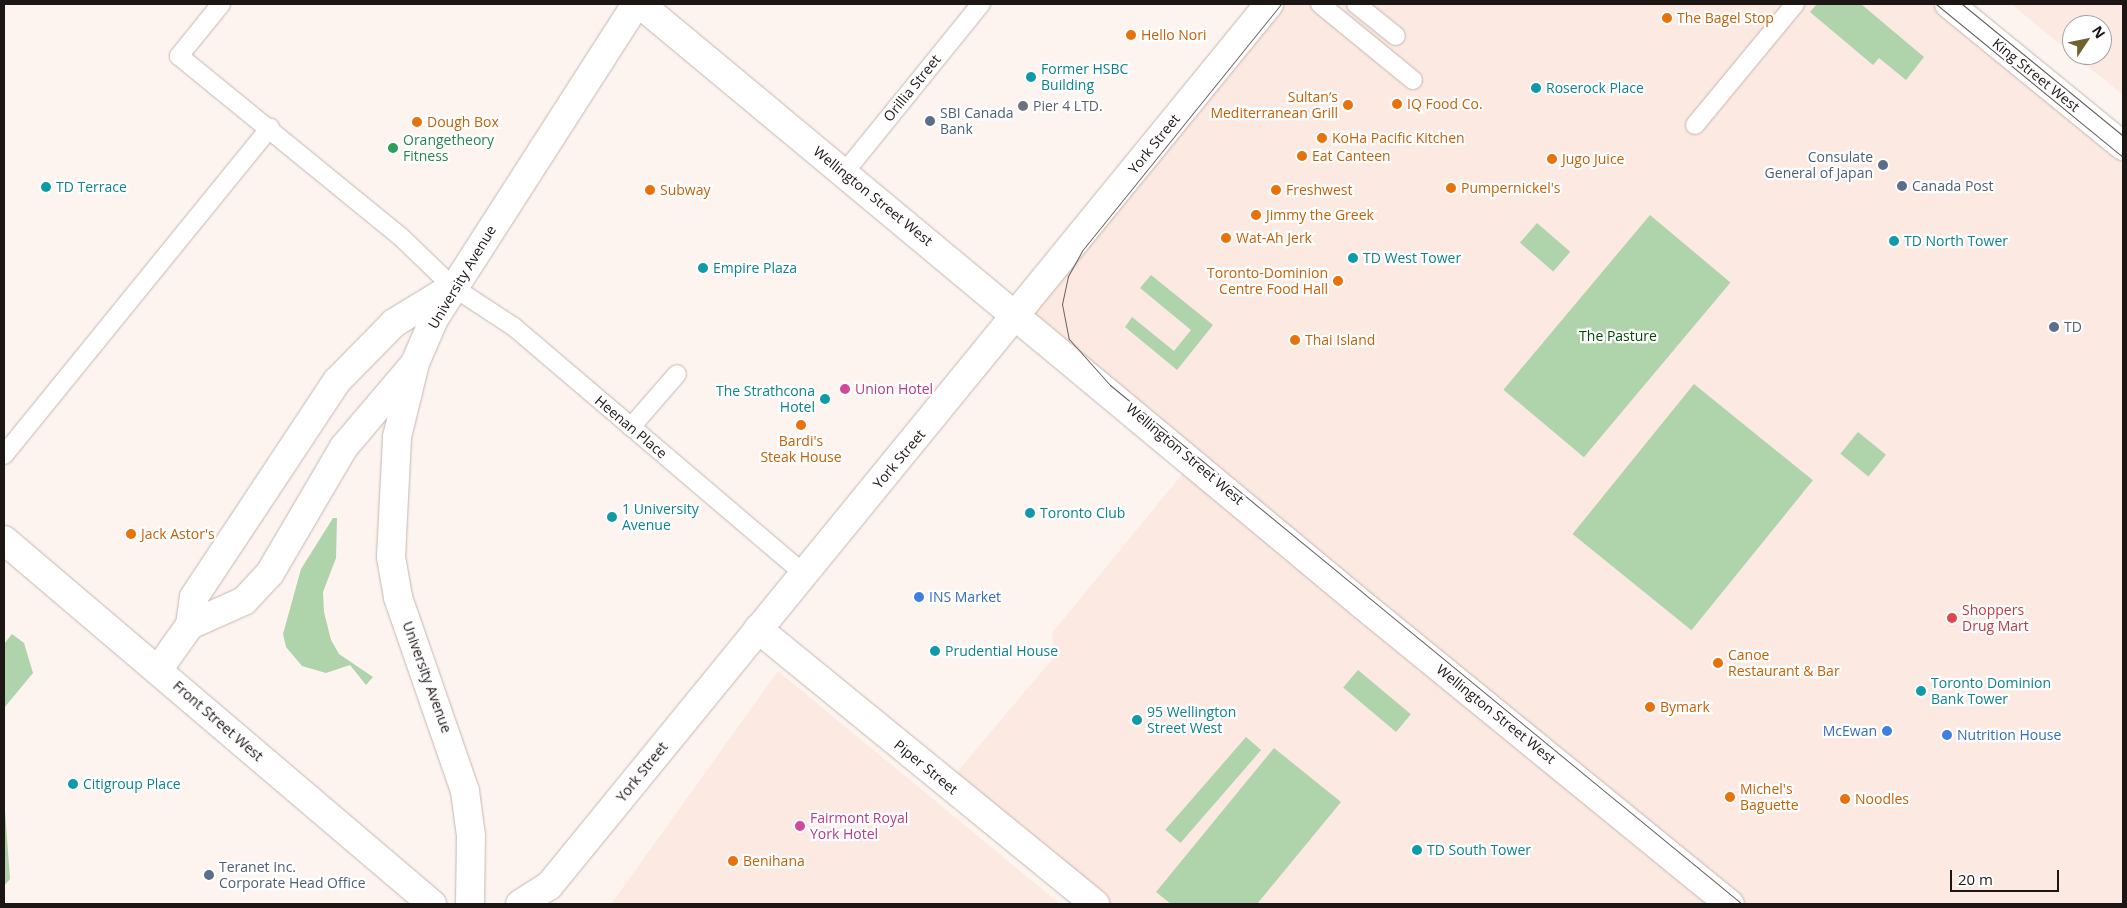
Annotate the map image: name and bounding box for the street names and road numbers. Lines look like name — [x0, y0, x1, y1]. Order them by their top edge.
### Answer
street label: King Street West — [1989, 35, 2083, 115]
street label: Orillia Street — [880, 51, 944, 125]
street label: York Street — [1125, 111, 1183, 177]
street label: Wellington Street West — [810, 143, 936, 249]
street label: University Avenue — [425, 222, 499, 332]
street label: Heenan Place — [592, 392, 670, 462]
street label: Wellington Street West — [1123, 400, 1247, 508]
street label: York Street — [869, 426, 929, 492]
street label: University Avenue — [399, 619, 455, 735]
street label: Wellington Street West — [1433, 661, 1559, 767]
street label: Front Street West — [170, 677, 266, 765]
street label: Piper Street — [891, 736, 961, 798]
street label: York Street — [613, 739, 671, 805]

